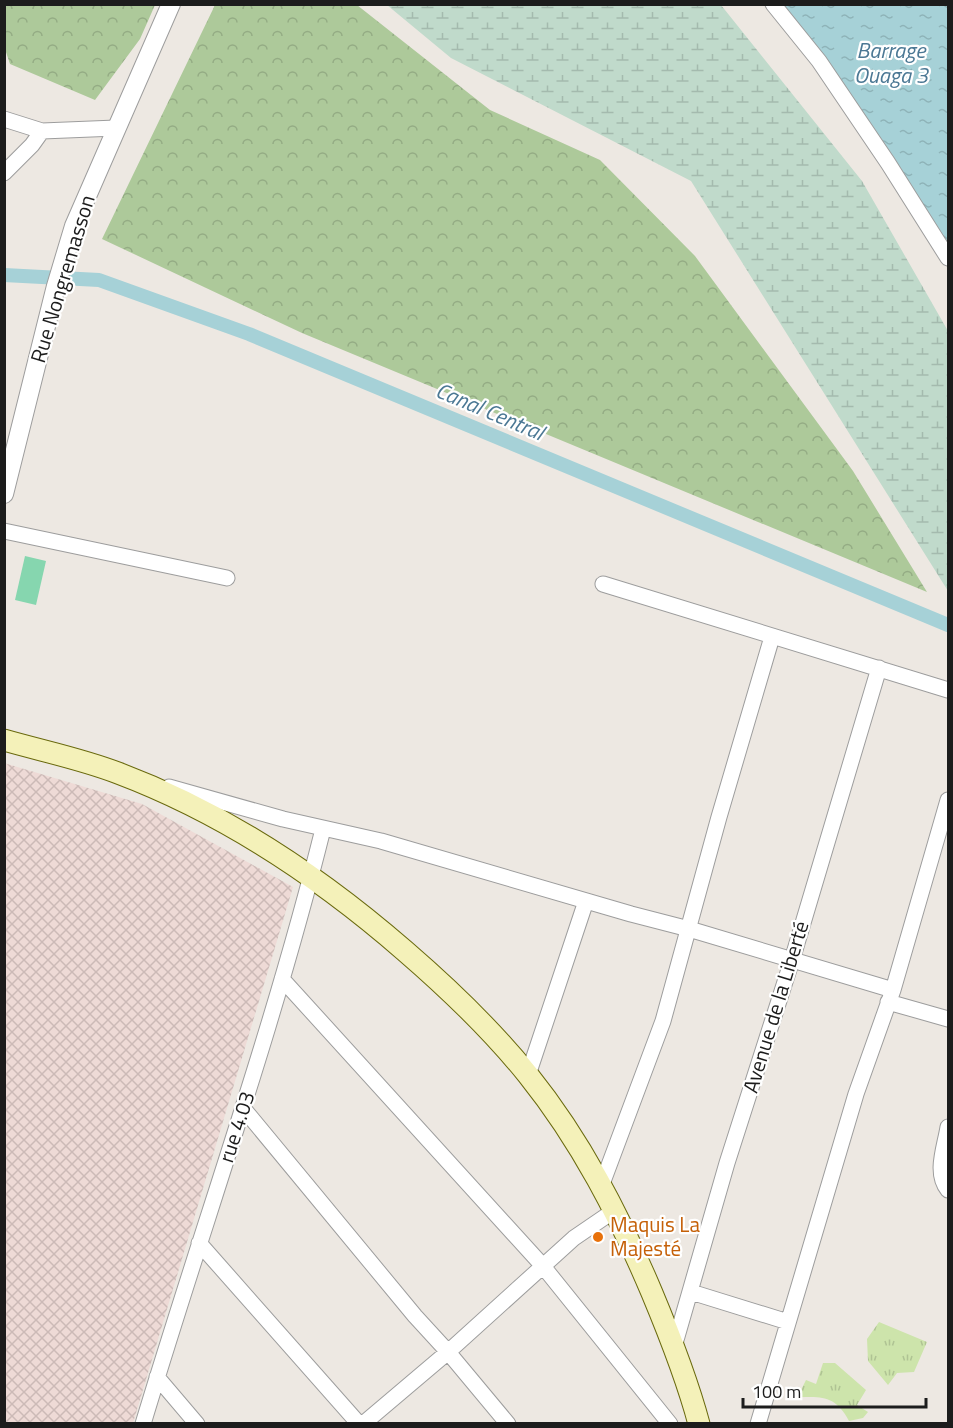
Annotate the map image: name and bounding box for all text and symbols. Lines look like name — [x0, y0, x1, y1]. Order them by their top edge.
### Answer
water label: Barrage Ouaga 3 — [854, 33, 930, 92]
street label: Rue Nongremasson — [21, 191, 103, 367]
water label: Canal Central — [431, 373, 552, 450]
street label: Avenue de la Liberté — [734, 917, 816, 1097]
street label: rue 4.03 — [209, 1087, 263, 1167]
place label: Maquis La Majesté — [610, 1208, 700, 1264]
marker: Maquis La Majesté — [591, 1230, 605, 1244]
scale bar — [743, 1371, 926, 1409]
text: 100 m — [752, 1378, 801, 1405]

